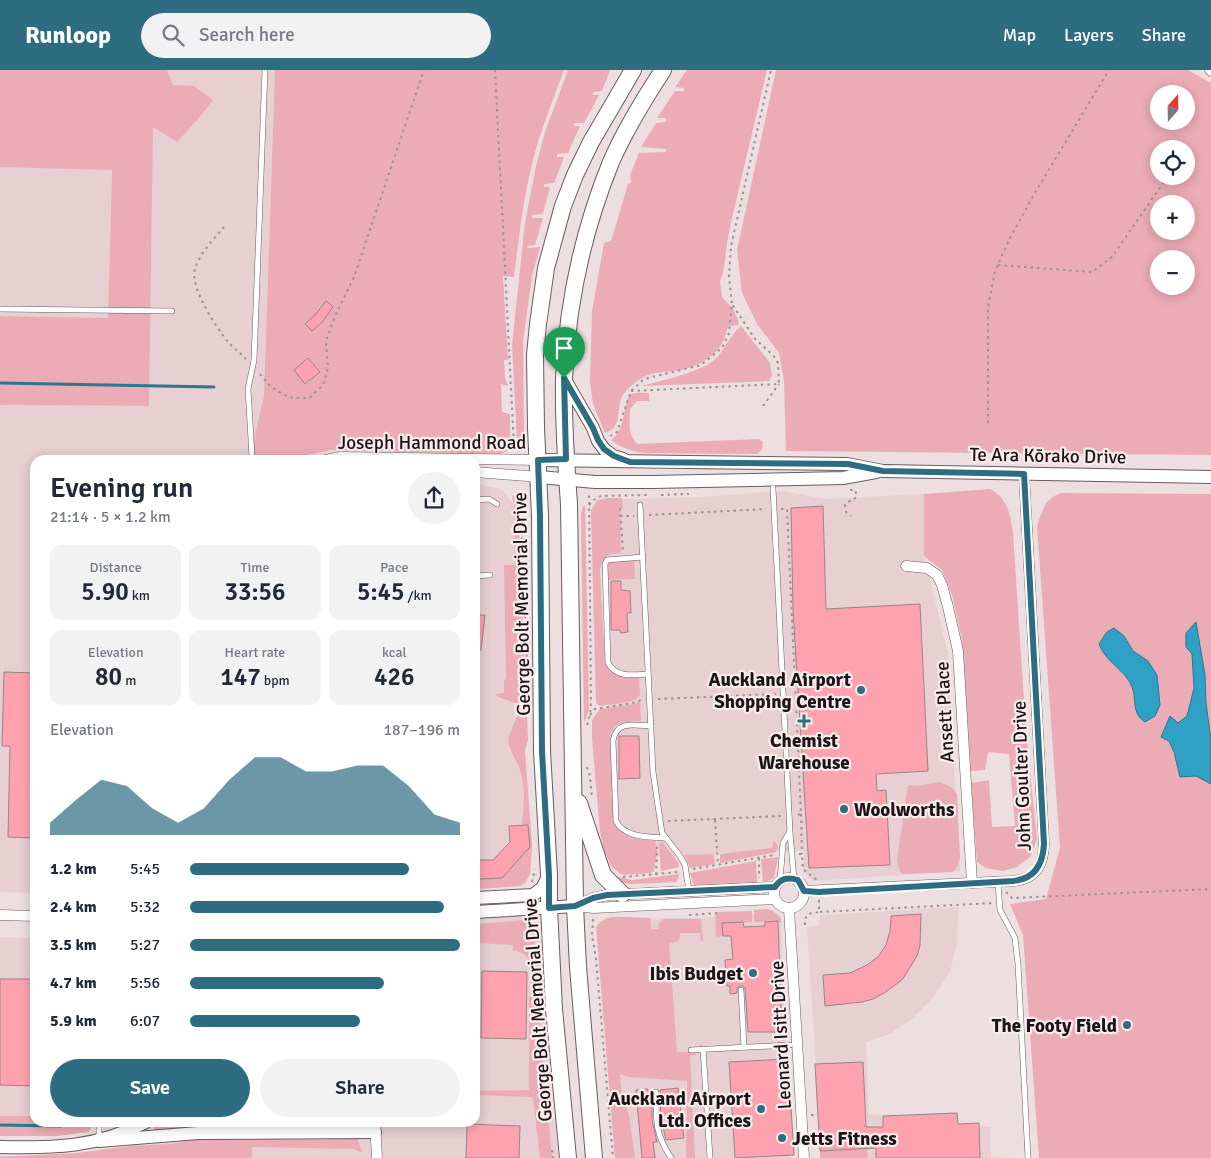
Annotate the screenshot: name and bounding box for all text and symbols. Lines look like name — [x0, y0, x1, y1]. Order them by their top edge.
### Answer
search box — [141, 13, 491, 58]
text: Runloop — [25, 20, 111, 50]
icon: search — [159, 21, 187, 49]
text: Search here — [199, 23, 295, 47]
text: Map — [1003, 24, 1036, 46]
text: Layers — [1064, 24, 1114, 46]
text: Share — [1142, 24, 1186, 46]
north arrow — [1150, 85, 1195, 130]
map controls — [1150, 85, 1195, 295]
button: locate — [1150, 140, 1195, 185]
button: + — [1150, 195, 1195, 240]
button: − — [1150, 250, 1195, 295]
pin — [543, 327, 585, 378]
icon: arrive — [550, 334, 578, 362]
street label: Joseph Hammond Road — [338, 431, 526, 455]
street label: Te Ara Kōrako Drive — [969, 443, 1127, 469]
text: Evening run — [50, 471, 193, 505]
button: share — [408, 472, 460, 524]
street label: George Bolt Memorial Drive — [508, 492, 536, 716]
text: 21:14 · 5 × 1.2 km — [50, 507, 171, 527]
text: Distance — [90, 559, 142, 576]
text: Time — [241, 559, 269, 576]
text: Pace — [380, 559, 408, 576]
text: 5.90 — [81, 576, 129, 607]
text: 33:56 — [224, 576, 286, 607]
text: 5:45 — [357, 576, 405, 607]
text: km — [129, 587, 150, 604]
text: /km — [405, 587, 432, 604]
text: Elevation — [88, 644, 144, 661]
text: Heart rate — [225, 644, 285, 661]
text: kcal — [382, 644, 407, 661]
text: 80 — [95, 661, 122, 692]
text: 147 — [220, 661, 261, 692]
text: 426 — [374, 661, 415, 692]
street label: Ansett Place — [930, 661, 960, 763]
place label: Auckland Airport Shopping Centre — [709, 668, 851, 714]
text: m — [122, 672, 136, 689]
text: bpm — [261, 672, 290, 689]
marker: Auckland Airport Shopping Centre — [855, 684, 867, 696]
street label: John Goulter Drive — [1007, 700, 1037, 852]
marker: Chemist Warehouse — [798, 715, 810, 727]
text: Elevation — [50, 720, 114, 740]
text: 187–196 m — [383, 720, 460, 740]
place label: Chemist Warehouse — [758, 729, 850, 775]
place label: Woolworths — [854, 798, 954, 822]
marker: Woolworths — [838, 803, 850, 815]
text: 1.2 km — [50, 859, 97, 879]
text: 5:45 — [130, 859, 160, 879]
text: 2.4 km — [50, 897, 97, 917]
text: 5:32 — [130, 897, 160, 917]
street label: George Bolt Memorial Drive — [518, 897, 558, 1122]
text: 3.5 km — [50, 935, 97, 955]
text: 5:27 — [130, 935, 160, 955]
street label: Leonard Isitt Drive — [765, 960, 797, 1110]
place label: Ibis Budget — [650, 962, 743, 986]
marker: Ibis Budget — [747, 967, 759, 979]
text: 4.7 km — [50, 973, 97, 993]
text: 5:56 — [130, 973, 160, 993]
text: 5.9 km — [50, 1011, 97, 1031]
text: 6:07 — [130, 1011, 160, 1031]
place label: The Footy Field — [992, 1014, 1117, 1038]
marker: The Footy Field — [1121, 1019, 1133, 1031]
button: Save — [50, 1059, 250, 1117]
button: Share — [260, 1059, 460, 1117]
place label: Auckland Airport Ltd. Offices — [609, 1087, 751, 1133]
marker: Auckland Airport Ltd. Offices — [755, 1103, 767, 1115]
place label: Jetts Fitness — [792, 1127, 897, 1151]
marker: Jetts Fitness — [776, 1132, 788, 1144]

